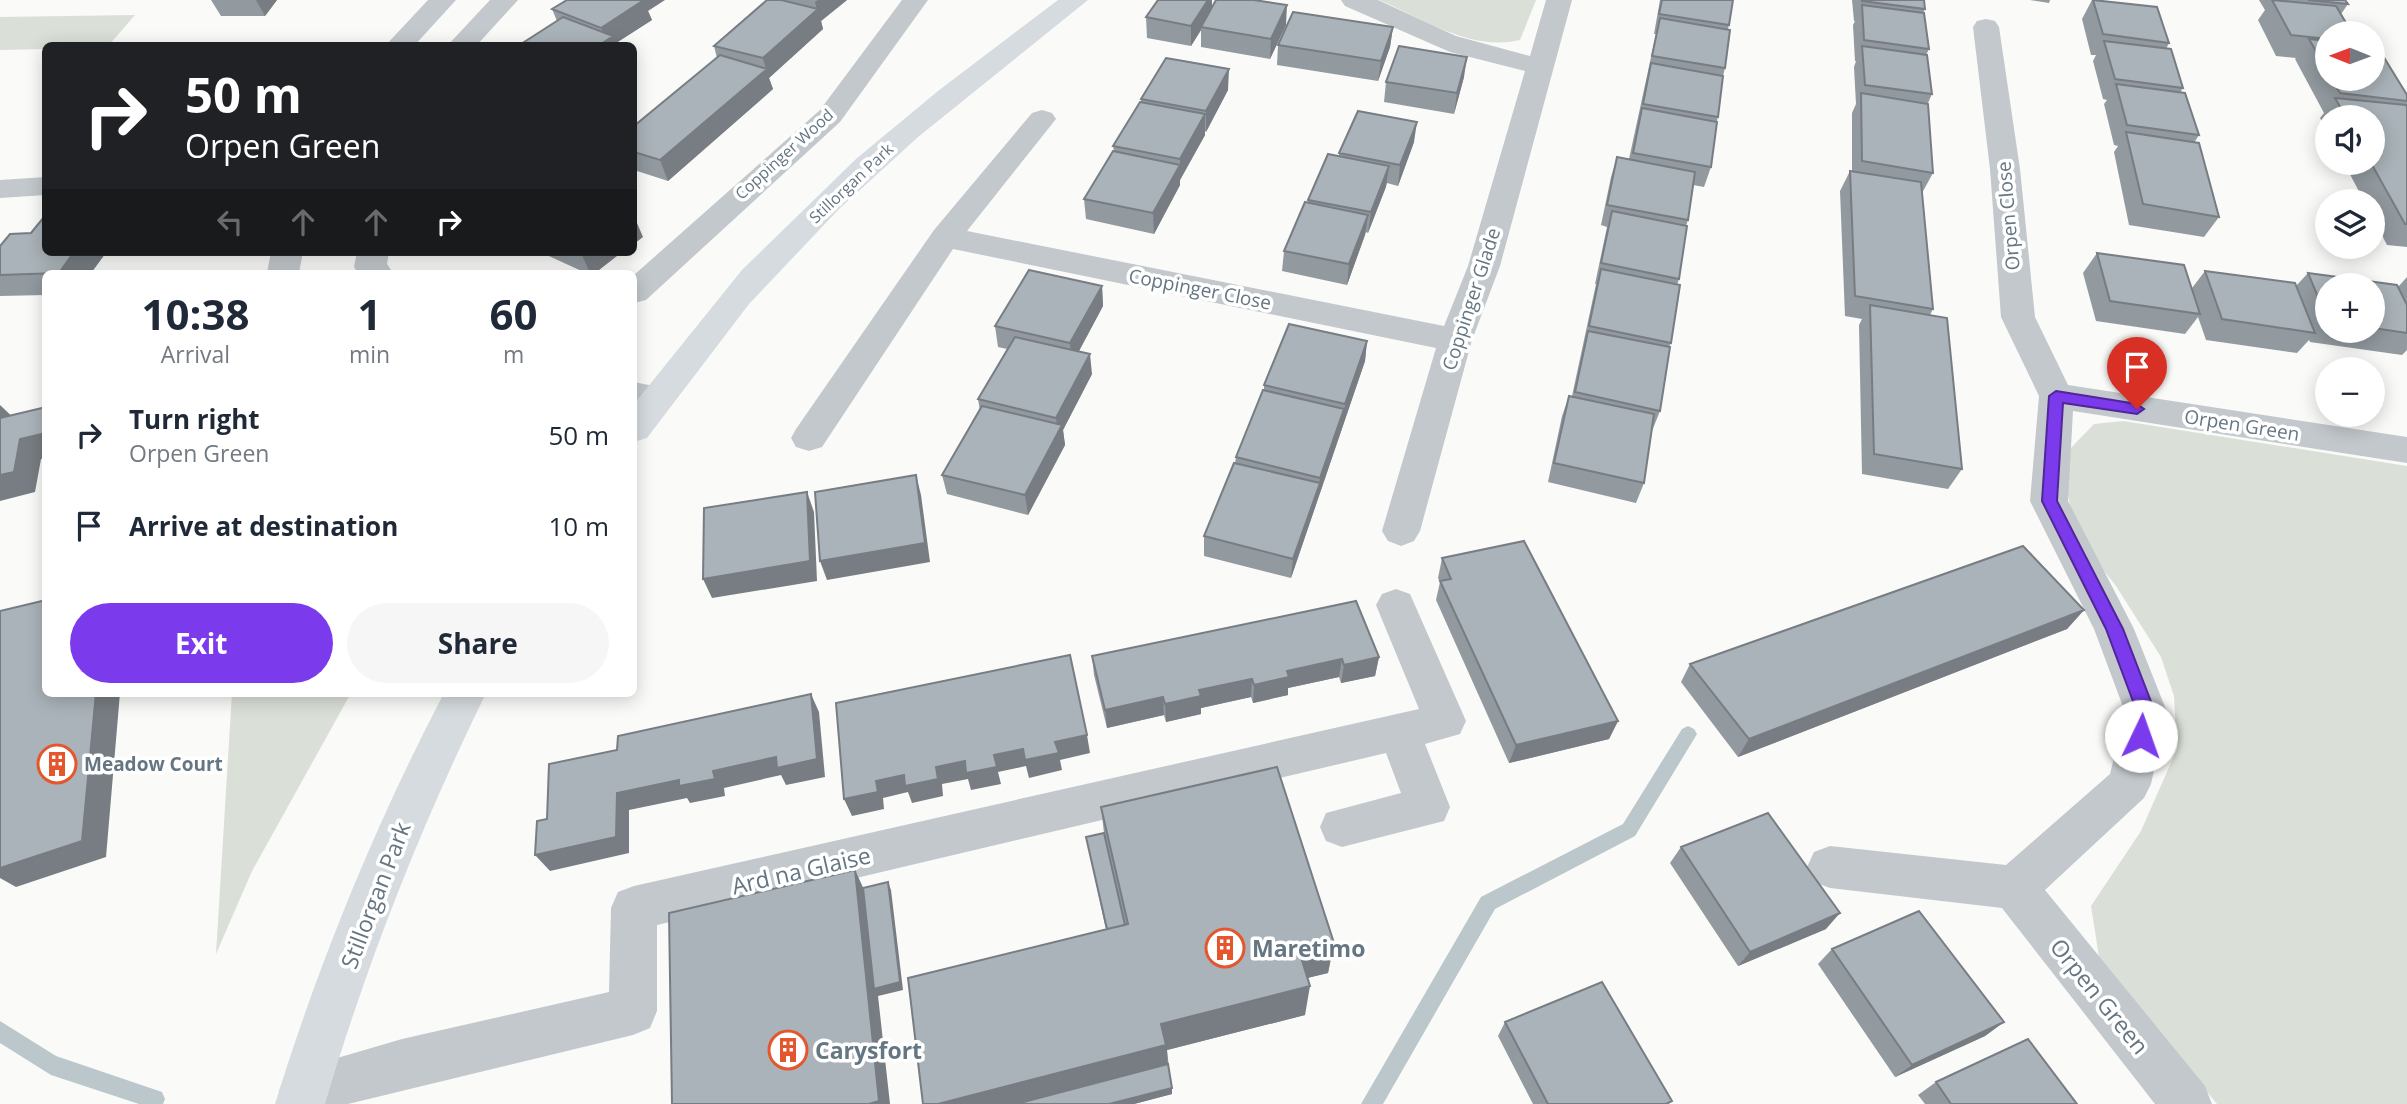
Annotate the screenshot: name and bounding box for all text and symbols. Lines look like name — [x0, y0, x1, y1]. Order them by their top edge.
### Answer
north arrow — [2315, 21, 2385, 91]
map controls — [2315, 21, 2385, 427]
text: 50 m — [185, 61, 302, 127]
icon: right — [70, 70, 161, 161]
street label: Coppinger Wood — [730, 104, 838, 204]
button: sound — [2315, 105, 2385, 175]
text: Orpen Green — [185, 124, 380, 167]
street label: Stillorgan Park — [804, 138, 898, 228]
street label: Orpen Close — [1990, 160, 2026, 272]
button: layers — [2315, 189, 2385, 259]
icon: left — [211, 203, 249, 241]
icon: ahead — [284, 203, 322, 241]
icon: ahead — [357, 203, 395, 241]
icon: right — [430, 203, 468, 241]
street label: Coppinger Glade — [1436, 224, 1506, 374]
street label: Coppinger Close — [1126, 262, 1274, 316]
button: + — [2315, 273, 2385, 343]
text: 10:38 — [141, 285, 249, 342]
text: 1 — [357, 285, 382, 342]
text: 60 — [490, 285, 538, 342]
pin — [2107, 337, 2167, 409]
text: Arrival — [161, 338, 230, 370]
text: min — [349, 338, 390, 370]
text: m — [503, 338, 524, 370]
icon: arrive — [2118, 348, 2156, 386]
button: − — [2315, 357, 2385, 427]
text: Turn right — [129, 401, 260, 437]
street label: Orpen Green — [2183, 403, 2301, 447]
icon: right — [70, 416, 108, 454]
text: 50 m — [548, 417, 609, 453]
text: Orpen Green — [129, 437, 269, 469]
icon: arrive — [70, 507, 108, 545]
text: Arrive at destination — [129, 508, 398, 544]
text: 10 m — [548, 508, 609, 544]
button: Exit — [70, 603, 333, 683]
button: Share — [347, 603, 609, 683]
position arrow — [2104, 699, 2178, 773]
building icon: Meadow Court — [36, 743, 78, 785]
place label: Meadow Court — [84, 751, 223, 777]
street label: Stillorgan Park — [332, 817, 418, 973]
street label: Ard na Glaise — [728, 838, 874, 902]
building icon: Maretimo — [1204, 927, 1246, 969]
street label: Orpen Green — [2043, 931, 2157, 1061]
place label: Maretimo — [1252, 932, 1365, 964]
building icon: Carysfort — [767, 1029, 809, 1071]
place label: Carysfort — [815, 1034, 922, 1066]

